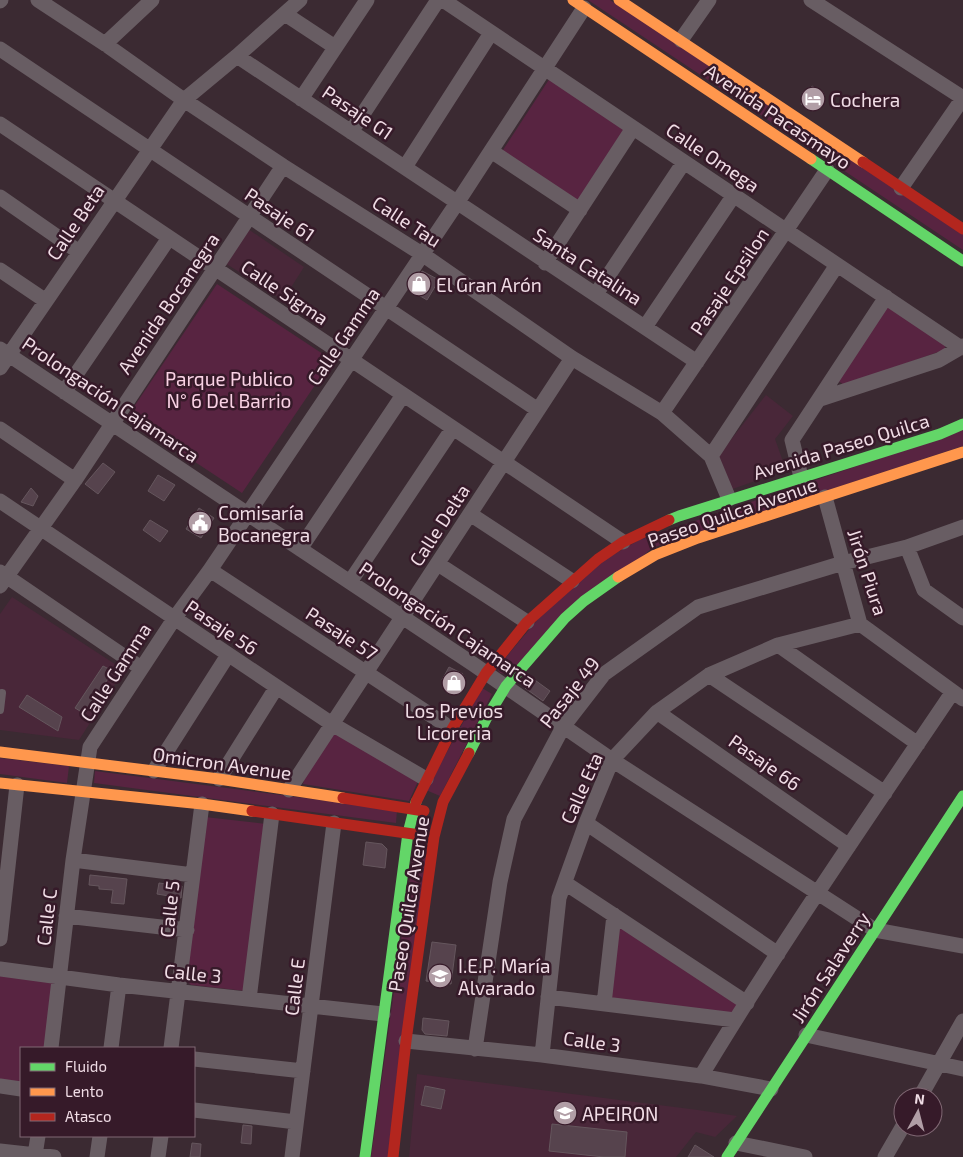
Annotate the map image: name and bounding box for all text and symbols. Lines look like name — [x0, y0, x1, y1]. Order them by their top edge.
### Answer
street label: Avenida Pacasmayo — [700, 58, 856, 174]
street label: Pasaje G1 — [318, 80, 398, 144]
hotel icon: Cochera — [800, 86, 826, 112]
place label: Cochera — [830, 88, 900, 111]
street label: Calle Omega — [662, 117, 764, 197]
street label: Calle Beta — [41, 180, 109, 264]
street label: Pasaje 61 — [241, 182, 319, 246]
street label: Calle Tau — [368, 190, 446, 252]
street label: Santa Catalina — [529, 222, 647, 310]
street label: Pasaje Epsilon — [685, 223, 773, 339]
street label: Avenida Bocanegra — [112, 228, 224, 378]
street label: Calle Sigma — [237, 254, 333, 330]
shop icon: El Gran Arón — [406, 271, 432, 297]
place label: El Gran Arón — [436, 273, 542, 296]
street label: Calle Gamma — [302, 283, 384, 389]
street label: Prolongación Cajamarca — [18, 331, 204, 467]
park label: Parque Publico N° 6 Del Barrio — [165, 367, 293, 412]
street label: Avenida Paseo Quilca — [750, 408, 932, 484]
street label: Paseo Quilca Avenue — [644, 472, 820, 552]
street label: Calle Delta — [404, 480, 474, 570]
place label: Comisaría Bocanegra — [218, 501, 310, 546]
public building icon: Comisaría Bocanegra — [187, 510, 213, 536]
street label: Jirón Piura — [843, 526, 893, 618]
street label: Prolongación Cajamarca — [355, 556, 541, 692]
street label: Pasaje 56 — [182, 595, 262, 659]
street label: Pasaje 57 — [302, 601, 382, 665]
street label: Calle Gamma — [75, 618, 155, 726]
street label: Pasaje 49 — [534, 652, 604, 732]
shop icon: Los Previos Licoreria — [441, 670, 467, 696]
place label: Los Previos Licoreria — [405, 699, 503, 744]
street label: Pasaje 66 — [725, 729, 805, 795]
street label: Omicron Avenue — [151, 742, 293, 784]
street label: Calle Eta — [555, 749, 607, 827]
street label: Paseo Quilca Avenue — [383, 815, 433, 993]
street label: Calle 5 — [155, 879, 183, 939]
street label: Calle C — [31, 887, 61, 947]
street label: Jirón Salaverry — [786, 907, 874, 1027]
place label: I.E.P. María Alvarado — [458, 954, 551, 999]
street label: Calle E — [279, 957, 309, 1017]
street label: Calle 3 — [163, 959, 223, 987]
school or university icon: I.E.P. María Alvarado — [427, 963, 453, 989]
street label: Calle 3 — [562, 1026, 622, 1056]
legend — [20, 1047, 195, 1137]
text: Fluido — [65, 1057, 107, 1075]
text: Lento — [65, 1082, 104, 1100]
north arrow — [893, 1087, 943, 1137]
text: N — [914, 1090, 926, 1108]
school or university icon: APEIRON — [552, 1100, 578, 1126]
place label: APEIRON — [582, 1102, 658, 1125]
text: Atasco — [65, 1107, 111, 1125]

